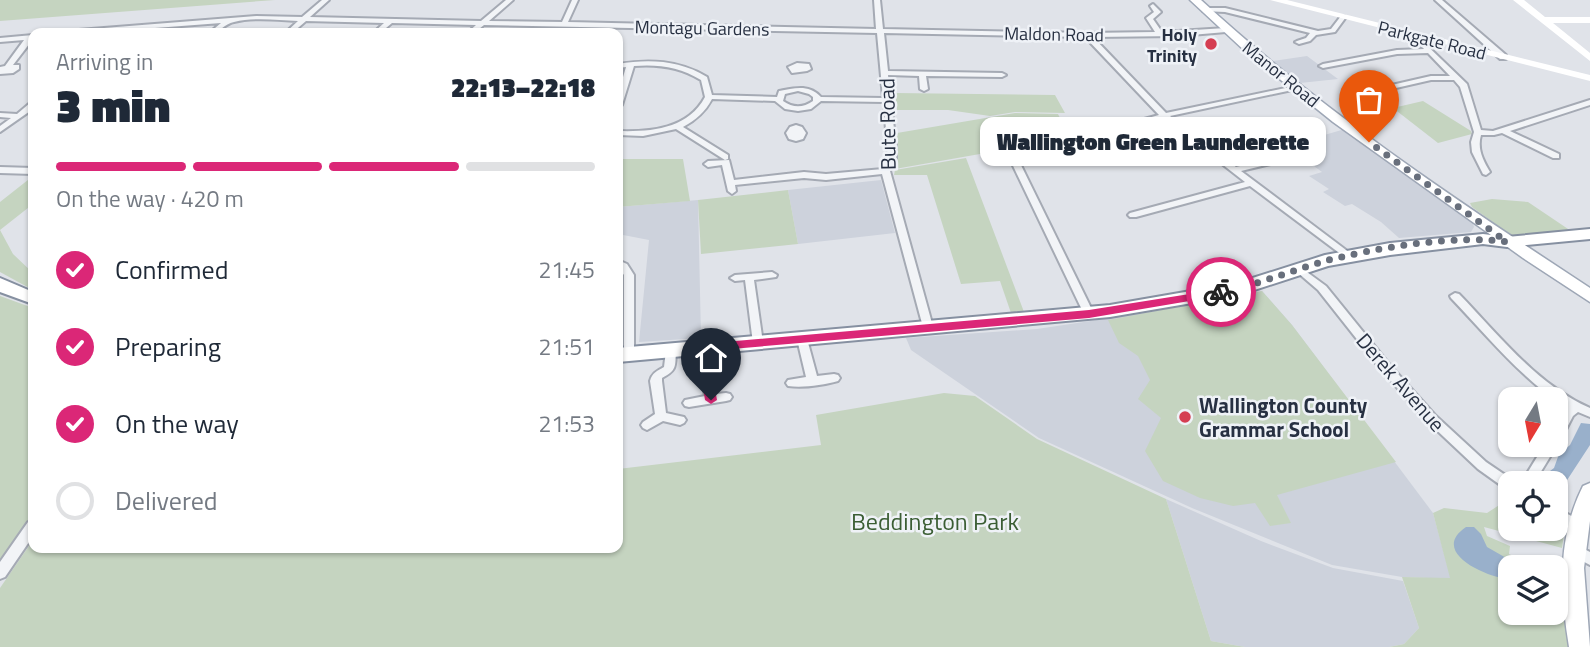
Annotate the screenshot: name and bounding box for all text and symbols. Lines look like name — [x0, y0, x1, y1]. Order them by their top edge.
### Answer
street label: Montagu Gardens — [634, 13, 770, 43]
street label: Parkgate Road — [1375, 13, 1489, 67]
street label: Maldon Road — [1004, 20, 1104, 48]
place label: Holy Trinity — [1147, 21, 1197, 69]
street label: Manor Road — [1237, 34, 1325, 114]
marker: Holy Trinity — [1203, 36, 1219, 52]
text: Arriving in — [56, 44, 153, 79]
text: 22:13–22:18 — [451, 68, 595, 107]
text: 3 min — [56, 70, 170, 140]
pin — [1339, 70, 1399, 142]
street label: Bute Road — [870, 78, 904, 170]
icon: bag — [1350, 81, 1388, 119]
callout: Wallington Green Launderette — [981, 118, 1327, 166]
text: Wallington Green Launderette — [997, 124, 1309, 159]
text: On the way · 420 m — [56, 181, 244, 216]
text: Confirmed — [115, 250, 229, 289]
icon: check — [56, 251, 94, 289]
text: 21:45 — [538, 252, 595, 287]
courier — [1186, 257, 1256, 327]
icon: bike — [1202, 273, 1240, 311]
street label: Derek Avenue — [1349, 325, 1453, 439]
text: Preparing — [115, 327, 221, 366]
icon: check — [56, 328, 94, 366]
pin — [681, 328, 741, 400]
text: 21:51 — [538, 329, 595, 364]
icon: home — [692, 339, 730, 377]
north arrow — [1498, 387, 1568, 457]
map controls — [1498, 387, 1568, 625]
place label: Wallington County Grammar School — [1199, 389, 1368, 445]
text: On the way — [115, 404, 239, 443]
icon: check — [56, 405, 94, 443]
text: 21:53 — [538, 406, 595, 441]
marker: Wallington County Grammar School — [1177, 409, 1193, 425]
button: locate — [1498, 471, 1568, 541]
text: Delivered — [115, 481, 218, 520]
park label: Beddington Park — [851, 503, 1019, 539]
button: layers — [1498, 555, 1568, 625]

